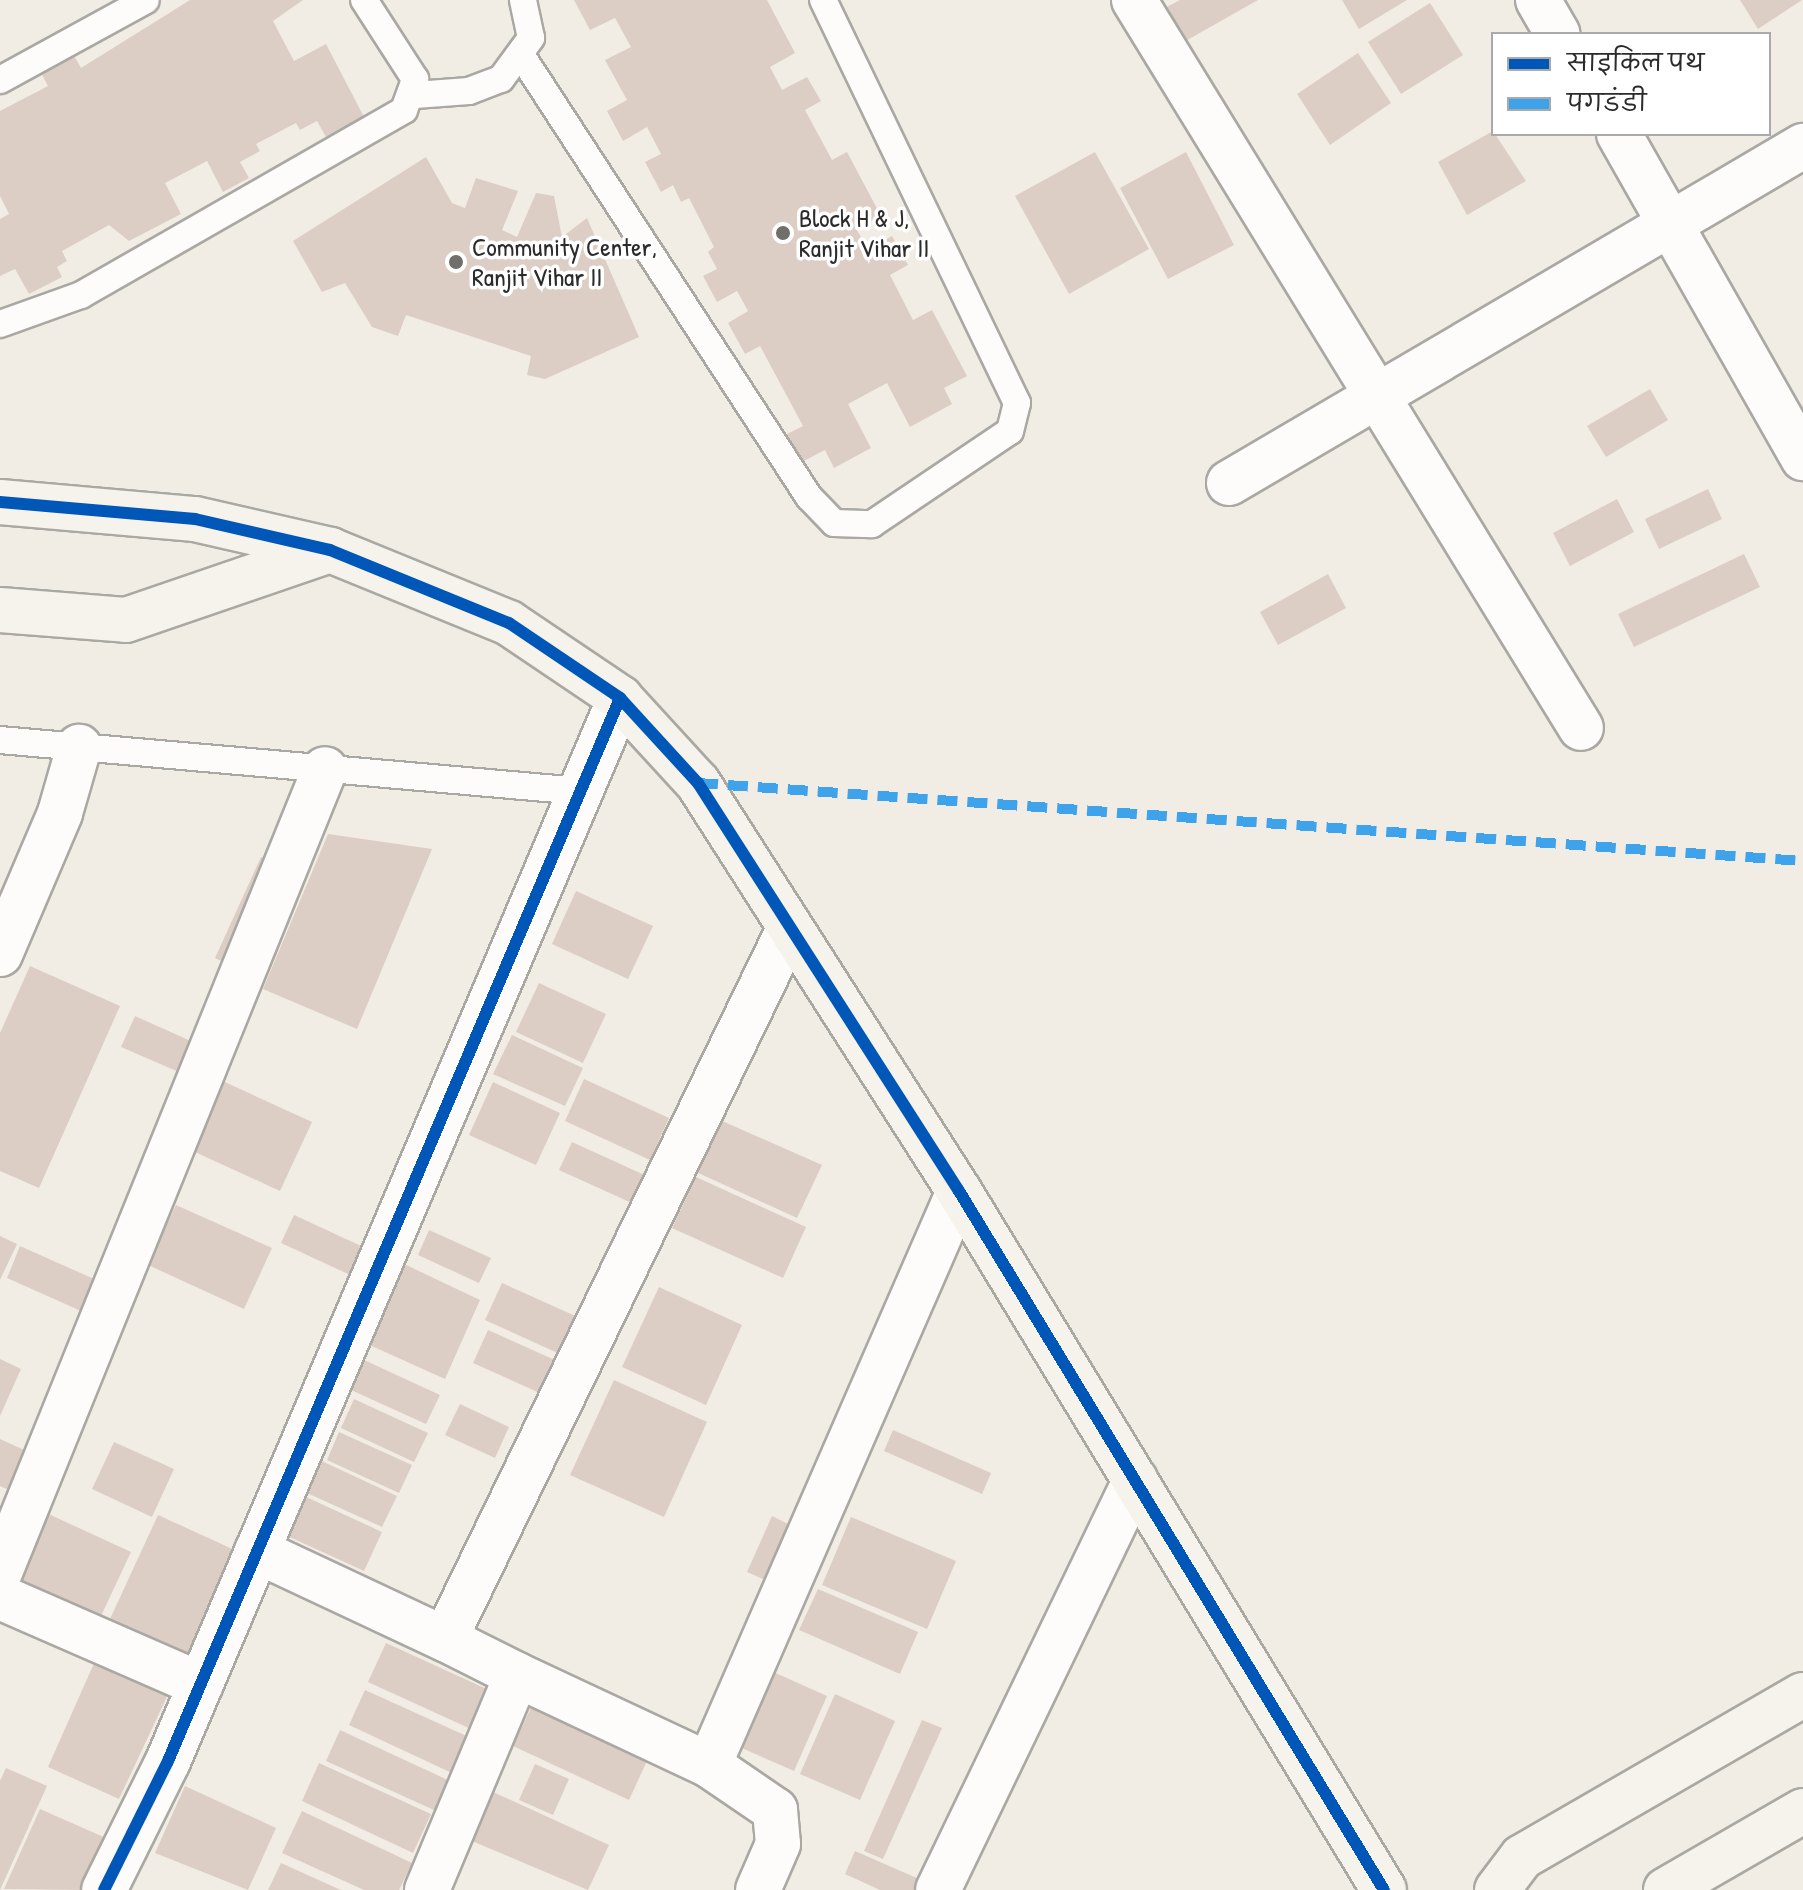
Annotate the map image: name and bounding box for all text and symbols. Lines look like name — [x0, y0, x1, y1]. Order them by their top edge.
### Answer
legend — [1491, 32, 1771, 136]
text: साइकिल पथ — [1567, 46, 1704, 78]
text: पगडंडी — [1567, 86, 1646, 118]
place label: Block H & J, Ranjit Vihar II — [799, 202, 929, 264]
marker: Block H & J, Ranjit Vihar II — [774, 224, 792, 242]
place label: Community Center, Ranjit Vihar II — [472, 231, 657, 292]
marker: Community Center, Ranjit Vihar II — [447, 253, 465, 271]

